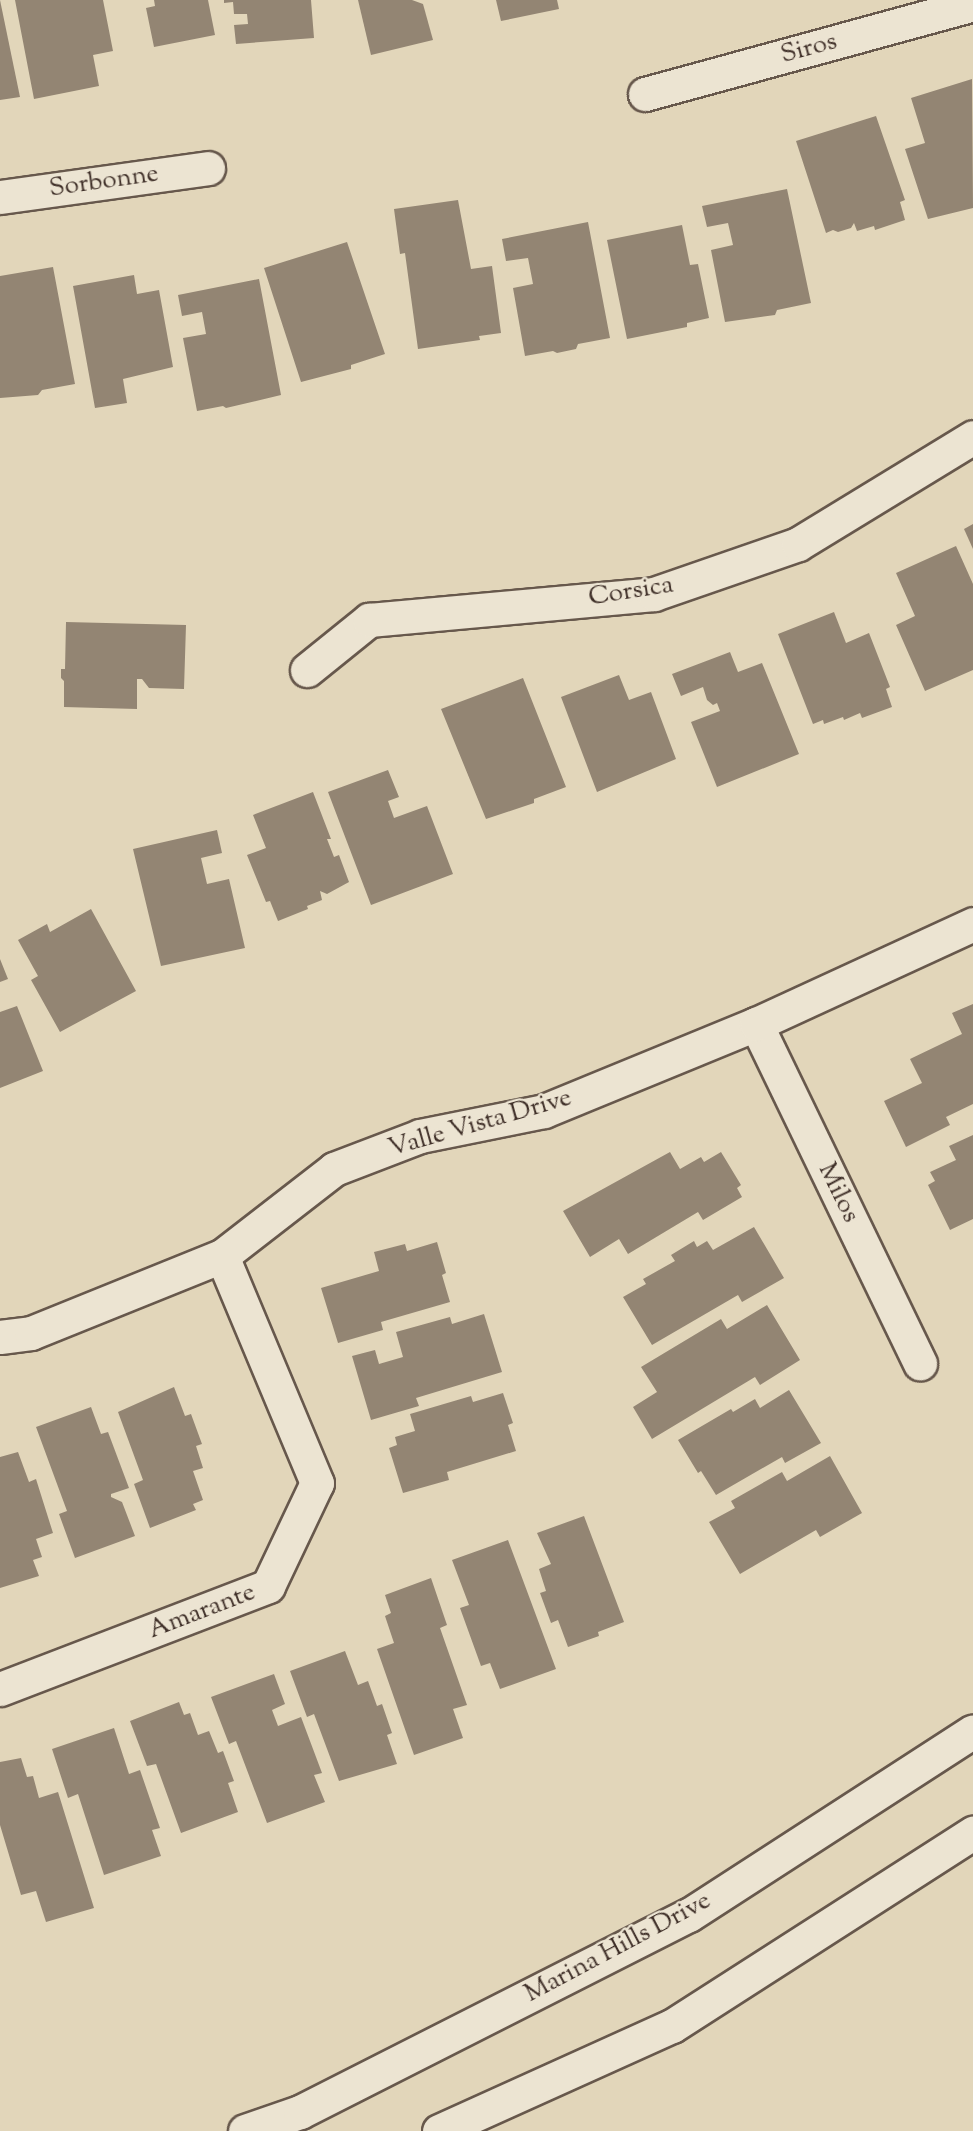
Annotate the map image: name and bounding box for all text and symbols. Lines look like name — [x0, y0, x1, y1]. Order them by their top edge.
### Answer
street label: Siros — [777, 27, 841, 71]
street label: Sorbonne — [47, 159, 161, 205]
street label: Corsica — [586, 570, 676, 614]
street label: Valle Vista Drive — [385, 1083, 575, 1165]
street label: Milos — [810, 1158, 866, 1228]
street label: Amarante — [144, 1577, 260, 1647]
street label: Marina Hills Drive — [520, 1886, 716, 2010]

